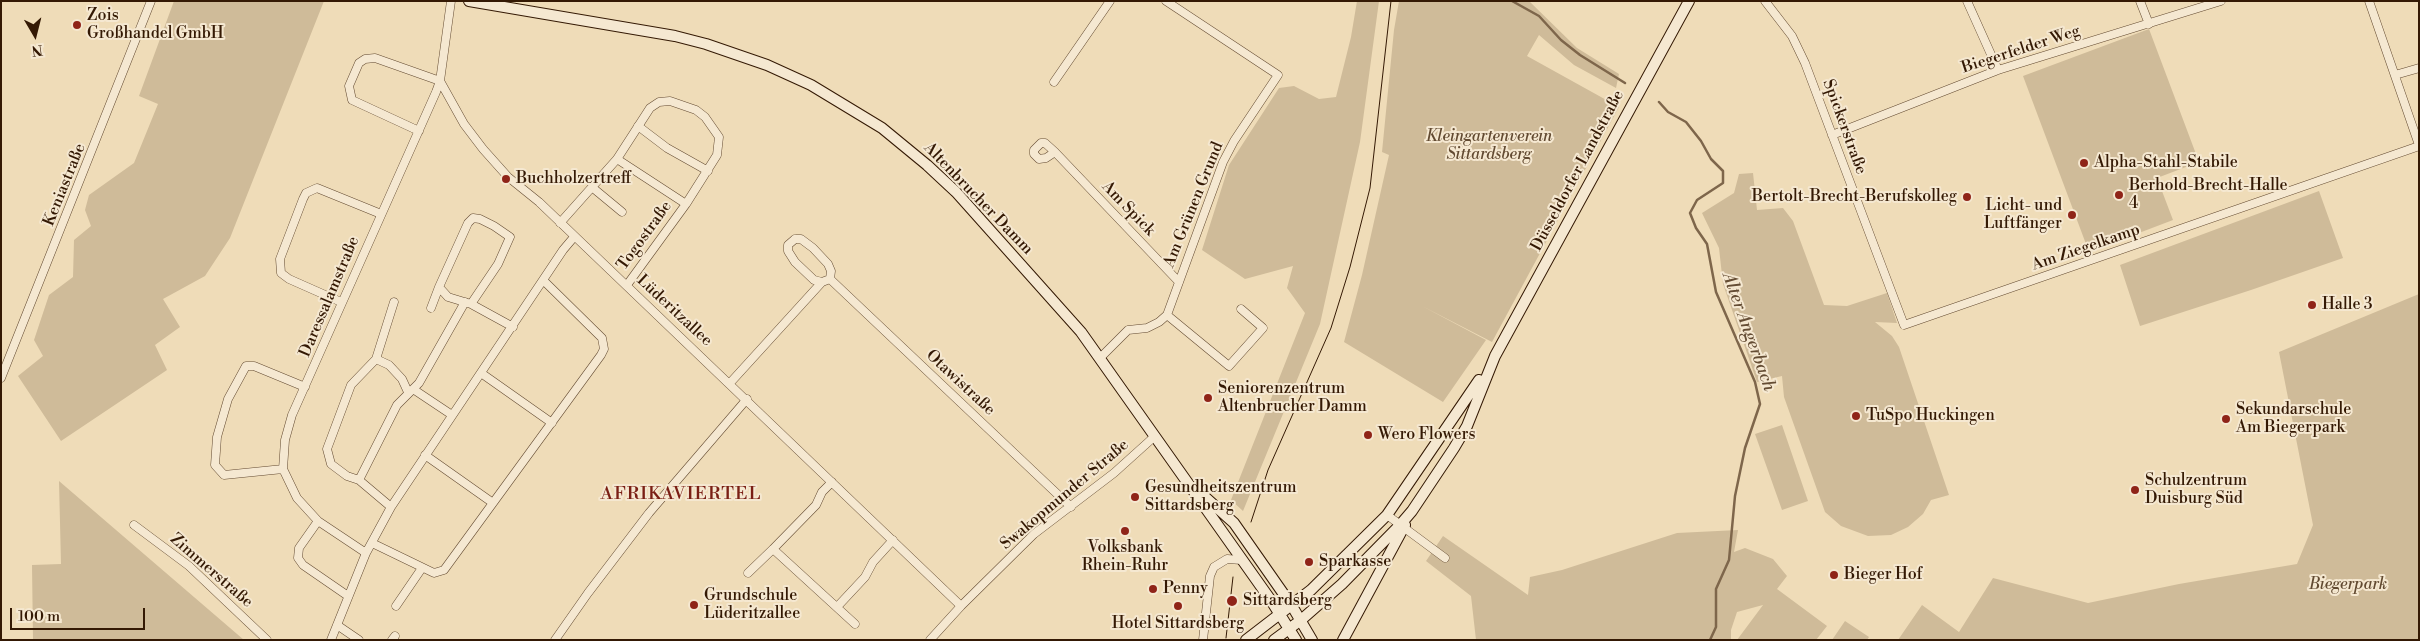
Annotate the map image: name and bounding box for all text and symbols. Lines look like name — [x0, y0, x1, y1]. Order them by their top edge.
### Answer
place label: Zois Großhandel GmbH — [87, 6, 224, 44]
north arrow — [10, 10, 60, 60]
marker: Zois Großhandel GmbH — [71, 19, 83, 31]
street label: Biegerfelder Weg — [1959, 22, 2083, 78]
text: N — [30, 40, 44, 60]
street label: Spickerstraße — [1818, 77, 1870, 177]
street label: Düsseldorfer Landstraße — [1527, 87, 1629, 255]
park label: Kleingartenverein Sittardsberg — [1426, 127, 1552, 165]
street label: Altenbrucher Damm — [919, 139, 1037, 259]
street label: Am Grünen Grund — [1160, 139, 1228, 271]
street label: Keniastraße — [40, 141, 90, 229]
place label: Alpha-Stahl-Stabile — [2094, 153, 2238, 173]
marker: Alpha-Stahl-Stabile — [2078, 157, 2090, 169]
place label: Buchholzertreff — [516, 169, 631, 189]
marker: Buchholzertreff — [500, 173, 512, 185]
place label: Berhold-Brecht-Halle 4 — [2129, 176, 2288, 214]
street label: Am Spick — [1097, 178, 1159, 240]
place label: Bertolt-Brecht-Berufskolleg — [1752, 187, 1957, 207]
marker: Berhold-Brecht-Halle 4 — [2113, 189, 2125, 201]
marker: Bertolt-Brecht-Berufskolleg — [1961, 191, 1973, 203]
place label: Licht- und Luftfänger — [1984, 196, 2062, 234]
street label: Togostraße — [613, 198, 677, 274]
marker: Licht- und Luftfänger — [2066, 209, 2078, 221]
street label: Am Ziegelkamp — [2029, 221, 2143, 275]
street label: Daressalamstraße — [296, 234, 364, 360]
water label: Alter Angerbach — [1717, 270, 1779, 394]
street label: Lüderitzallee — [632, 271, 716, 351]
place label: Halle 3 — [2322, 295, 2373, 315]
marker: Halle 3 — [2306, 299, 2318, 311]
street label: Otawistraße — [921, 346, 999, 420]
place label: Seniorenzentrum Altenbrucher Damm — [1218, 379, 1367, 417]
marker: Seniorenzentrum Altenbrucher Damm — [1202, 392, 1214, 404]
place label: Sekundarschule Am Biegerpark — [2236, 400, 2351, 438]
place label: TuSpo Huckingen — [1866, 406, 1995, 426]
marker: TuSpo Huckingen — [1850, 410, 1862, 422]
marker: Sekundarschule Am Biegerpark — [2220, 413, 2232, 425]
place label: Wero Flowers — [1378, 425, 1475, 445]
marker: Wero Flowers — [1362, 429, 1374, 441]
street label: Swakopmunder Straße — [997, 436, 1133, 554]
place label: Schulzentrum Duisburg Süd — [2145, 471, 2247, 509]
place label: Gesundheitszentrum Sittardsberg — [1145, 478, 1296, 516]
district label: AFRIKAVIERTEL — [599, 484, 763, 506]
marker: Schulzentrum Duisburg Süd — [2129, 484, 2141, 496]
marker: Gesundheitszentrum Sittardsberg — [1129, 491, 1141, 503]
marker: Volksbank Rhein-Ruhr — [1119, 525, 1131, 537]
street label: Zimmerstraße — [166, 530, 256, 612]
place label: Volksbank Rhein-Ruhr — [1082, 538, 1168, 576]
place label: Sparkasse — [1319, 552, 1391, 572]
marker: Sparkasse — [1303, 556, 1315, 568]
place label: Bieger Hof — [1844, 565, 1922, 585]
marker: Bieger Hof — [1828, 569, 1840, 581]
park label: Biegerpark — [2309, 575, 2387, 595]
place label: Penny — [1163, 579, 1208, 599]
marker: Penny — [1147, 583, 1159, 595]
place label: Grundschule Lüderitzallee — [704, 586, 800, 624]
place label: Sittardsberg — [1243, 591, 1332, 611]
marker: Sittardsberg — [1225, 594, 1239, 608]
scale bar — [12, 598, 148, 630]
marker: Grundschule Lüderitzallee — [688, 599, 700, 611]
marker: Hotel Sittardsberg — [1172, 600, 1184, 612]
text: 100 m — [18, 607, 60, 626]
place label: Hotel Sittardsberg — [1112, 614, 1244, 634]

